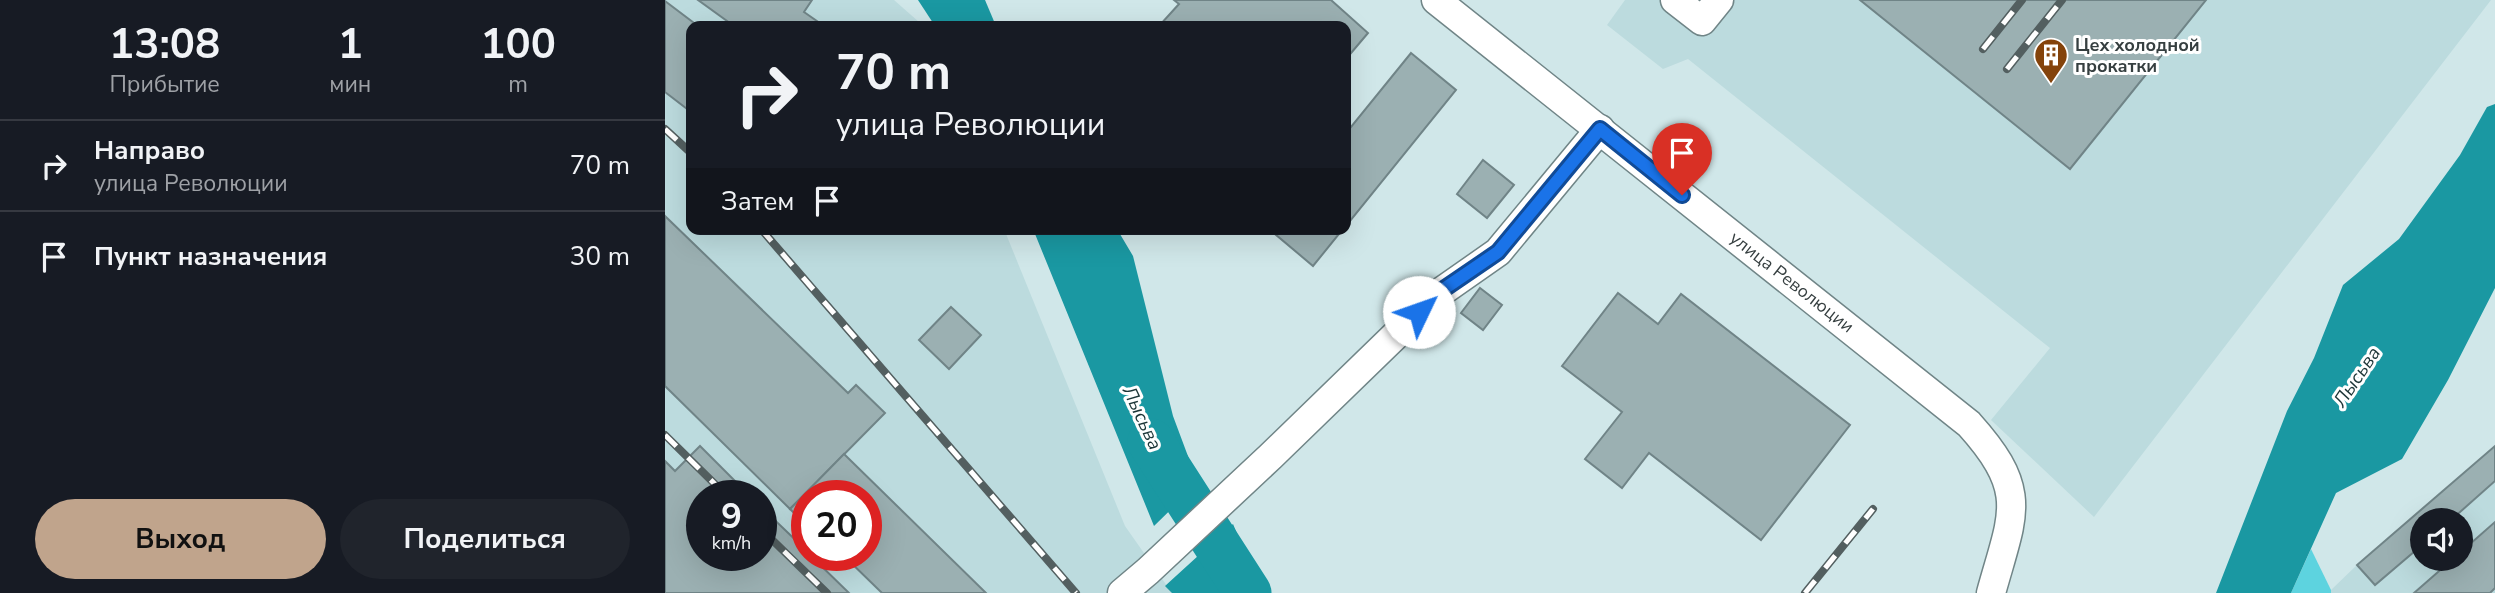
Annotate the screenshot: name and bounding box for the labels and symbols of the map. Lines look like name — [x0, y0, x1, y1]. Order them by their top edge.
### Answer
place label: Цех холодной прокатки — [2075, 33, 2200, 78]
building icon: Цех холодной прокатки — [2032, 36, 2070, 85]
pin — [1652, 123, 1712, 195]
street label: улица Революции — [1725, 226, 1859, 338]
position arrow — [1382, 275, 1456, 349]
water label: Лысьва — [2327, 342, 2387, 413]
water label: Лысьва — [1115, 381, 1168, 454]
speed limit sign: 20 — [791, 480, 882, 571]

